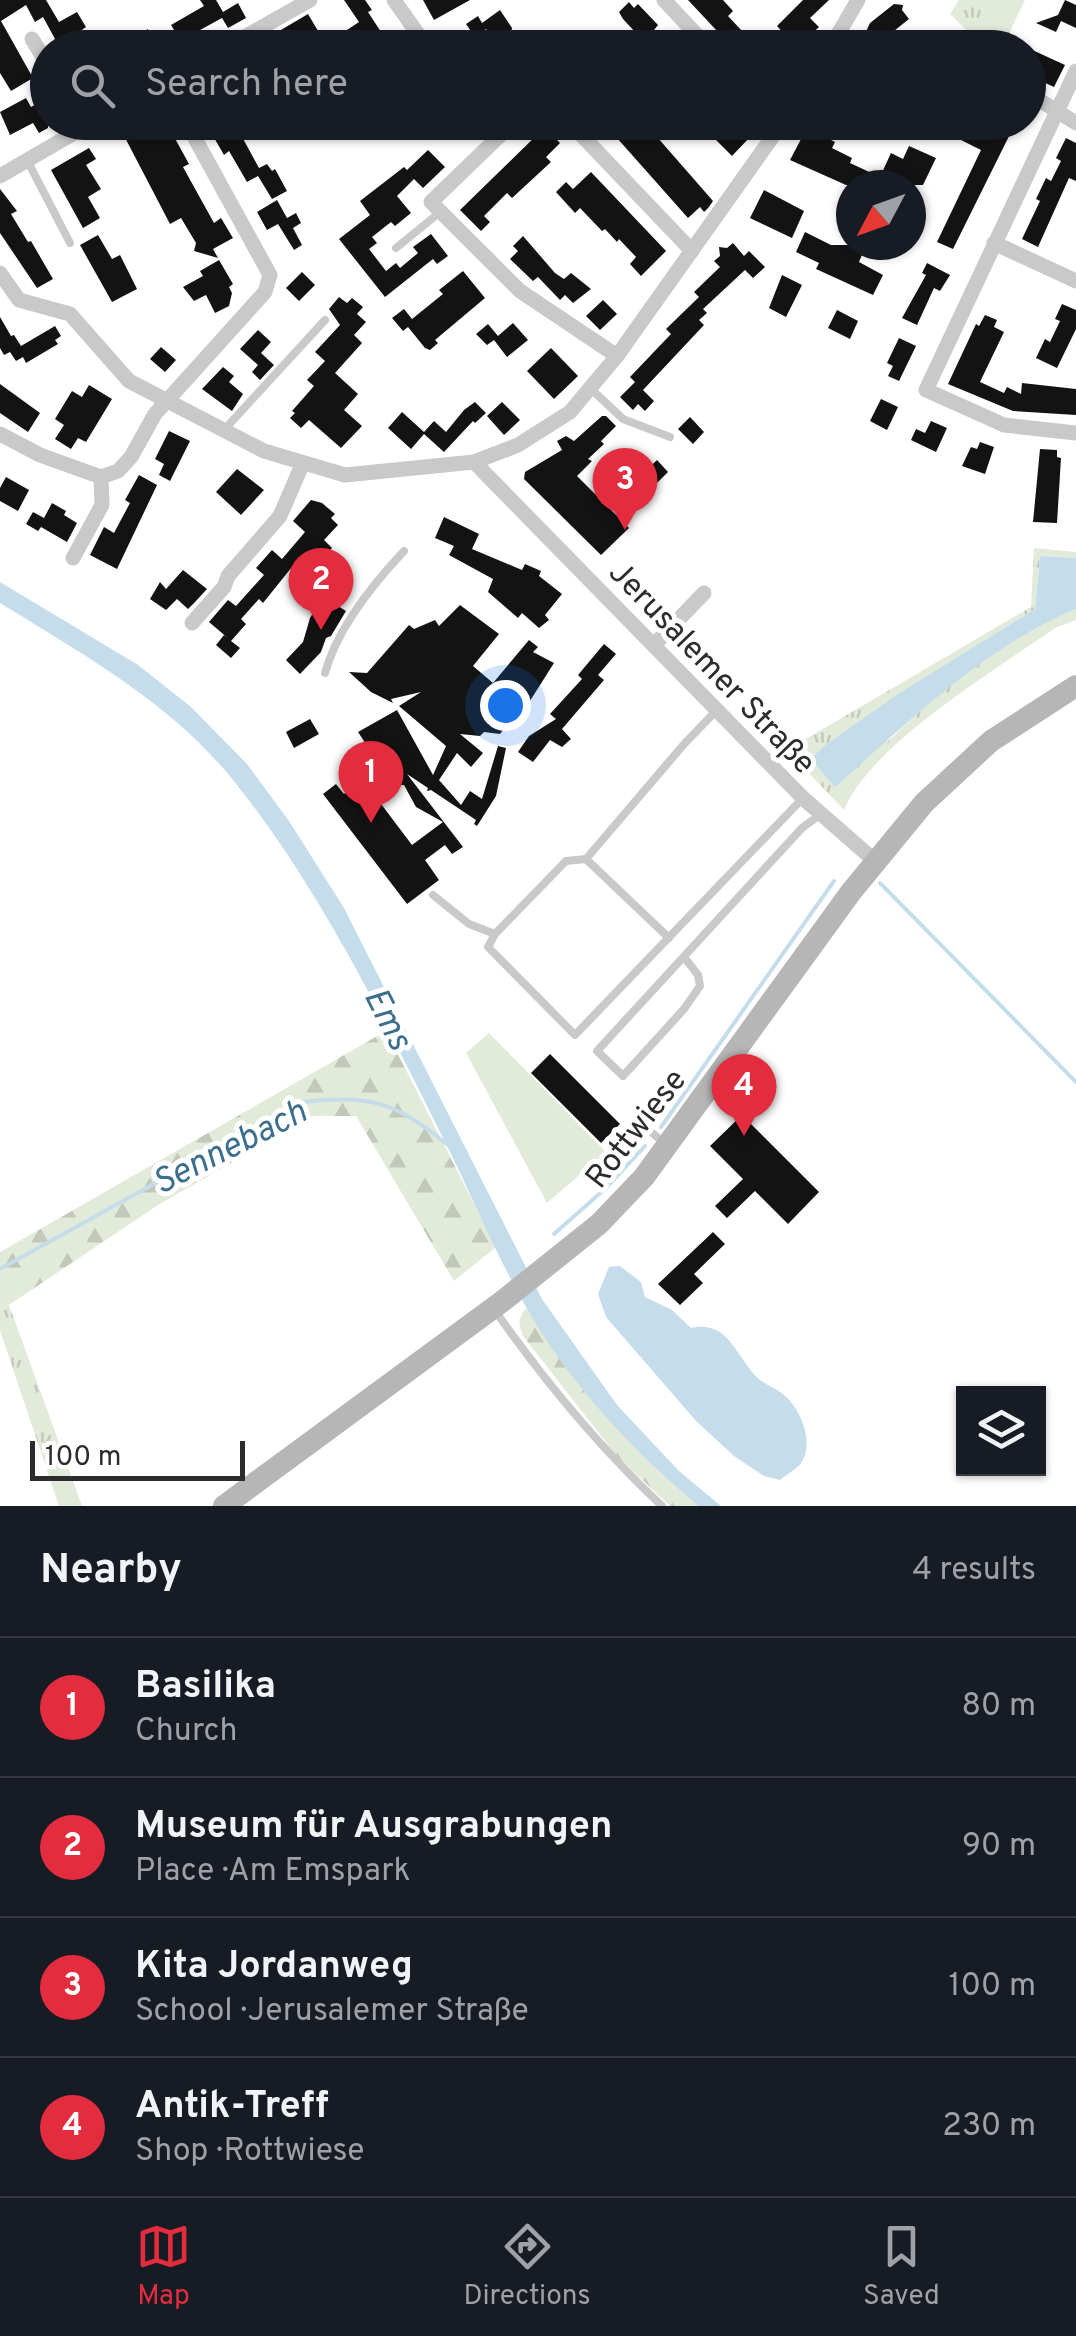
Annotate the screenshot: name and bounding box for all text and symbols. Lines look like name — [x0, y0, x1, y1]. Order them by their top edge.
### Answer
search box — [30, 30, 1046, 140]
icon: search — [65, 58, 120, 113]
text: Search here — [145, 61, 348, 110]
north arrow — [836, 170, 926, 260]
pin: 3 — [592, 448, 658, 530]
pin: 2 — [288, 548, 354, 630]
street label: Jerusalemer Straße — [599, 554, 823, 784]
your location — [480, 680, 531, 731]
pin: 1 — [338, 740, 404, 823]
water label: Ems — [352, 981, 421, 1059]
pin: 4 — [712, 1054, 776, 1136]
street label: Rottwiese — [578, 1062, 697, 1198]
water label: Sennebach — [146, 1091, 315, 1206]
map controls — [956, 1386, 1046, 1476]
button: layers — [956, 1386, 1046, 1476]
scale bar — [30, 1436, 245, 1480]
text: 100 m — [45, 1440, 121, 1476]
text: Nearby — [40, 1545, 182, 1598]
text: 4 results — [912, 1551, 1036, 1591]
text: Basilika — [135, 1663, 276, 1712]
text: 1 — [66, 1687, 79, 1727]
text: 80 m — [962, 1687, 1036, 1727]
text: Church — [135, 1712, 238, 1752]
text: Museum für Ausgrabungen — [135, 1803, 612, 1852]
text: 2 — [63, 1827, 82, 1867]
text: 90 m — [962, 1827, 1036, 1867]
text: Place · Am Emspark — [135, 1852, 411, 1892]
text: Kita Jordanweg — [135, 1943, 413, 1992]
text: 3 — [63, 1967, 82, 2007]
text: 100 m — [949, 1967, 1036, 2007]
text: School · Jerusalemer Straße — [135, 1992, 529, 2032]
text: Antik-Treff — [135, 2083, 329, 2132]
text: 4 — [62, 2107, 83, 2147]
text: 230 m — [942, 2107, 1036, 2147]
text: Shop · Rottwiese — [135, 2132, 364, 2172]
tab: Map — [136, 2219, 191, 2315]
tab: Directions — [463, 2219, 591, 2315]
tab: Saved — [863, 2219, 940, 2315]

